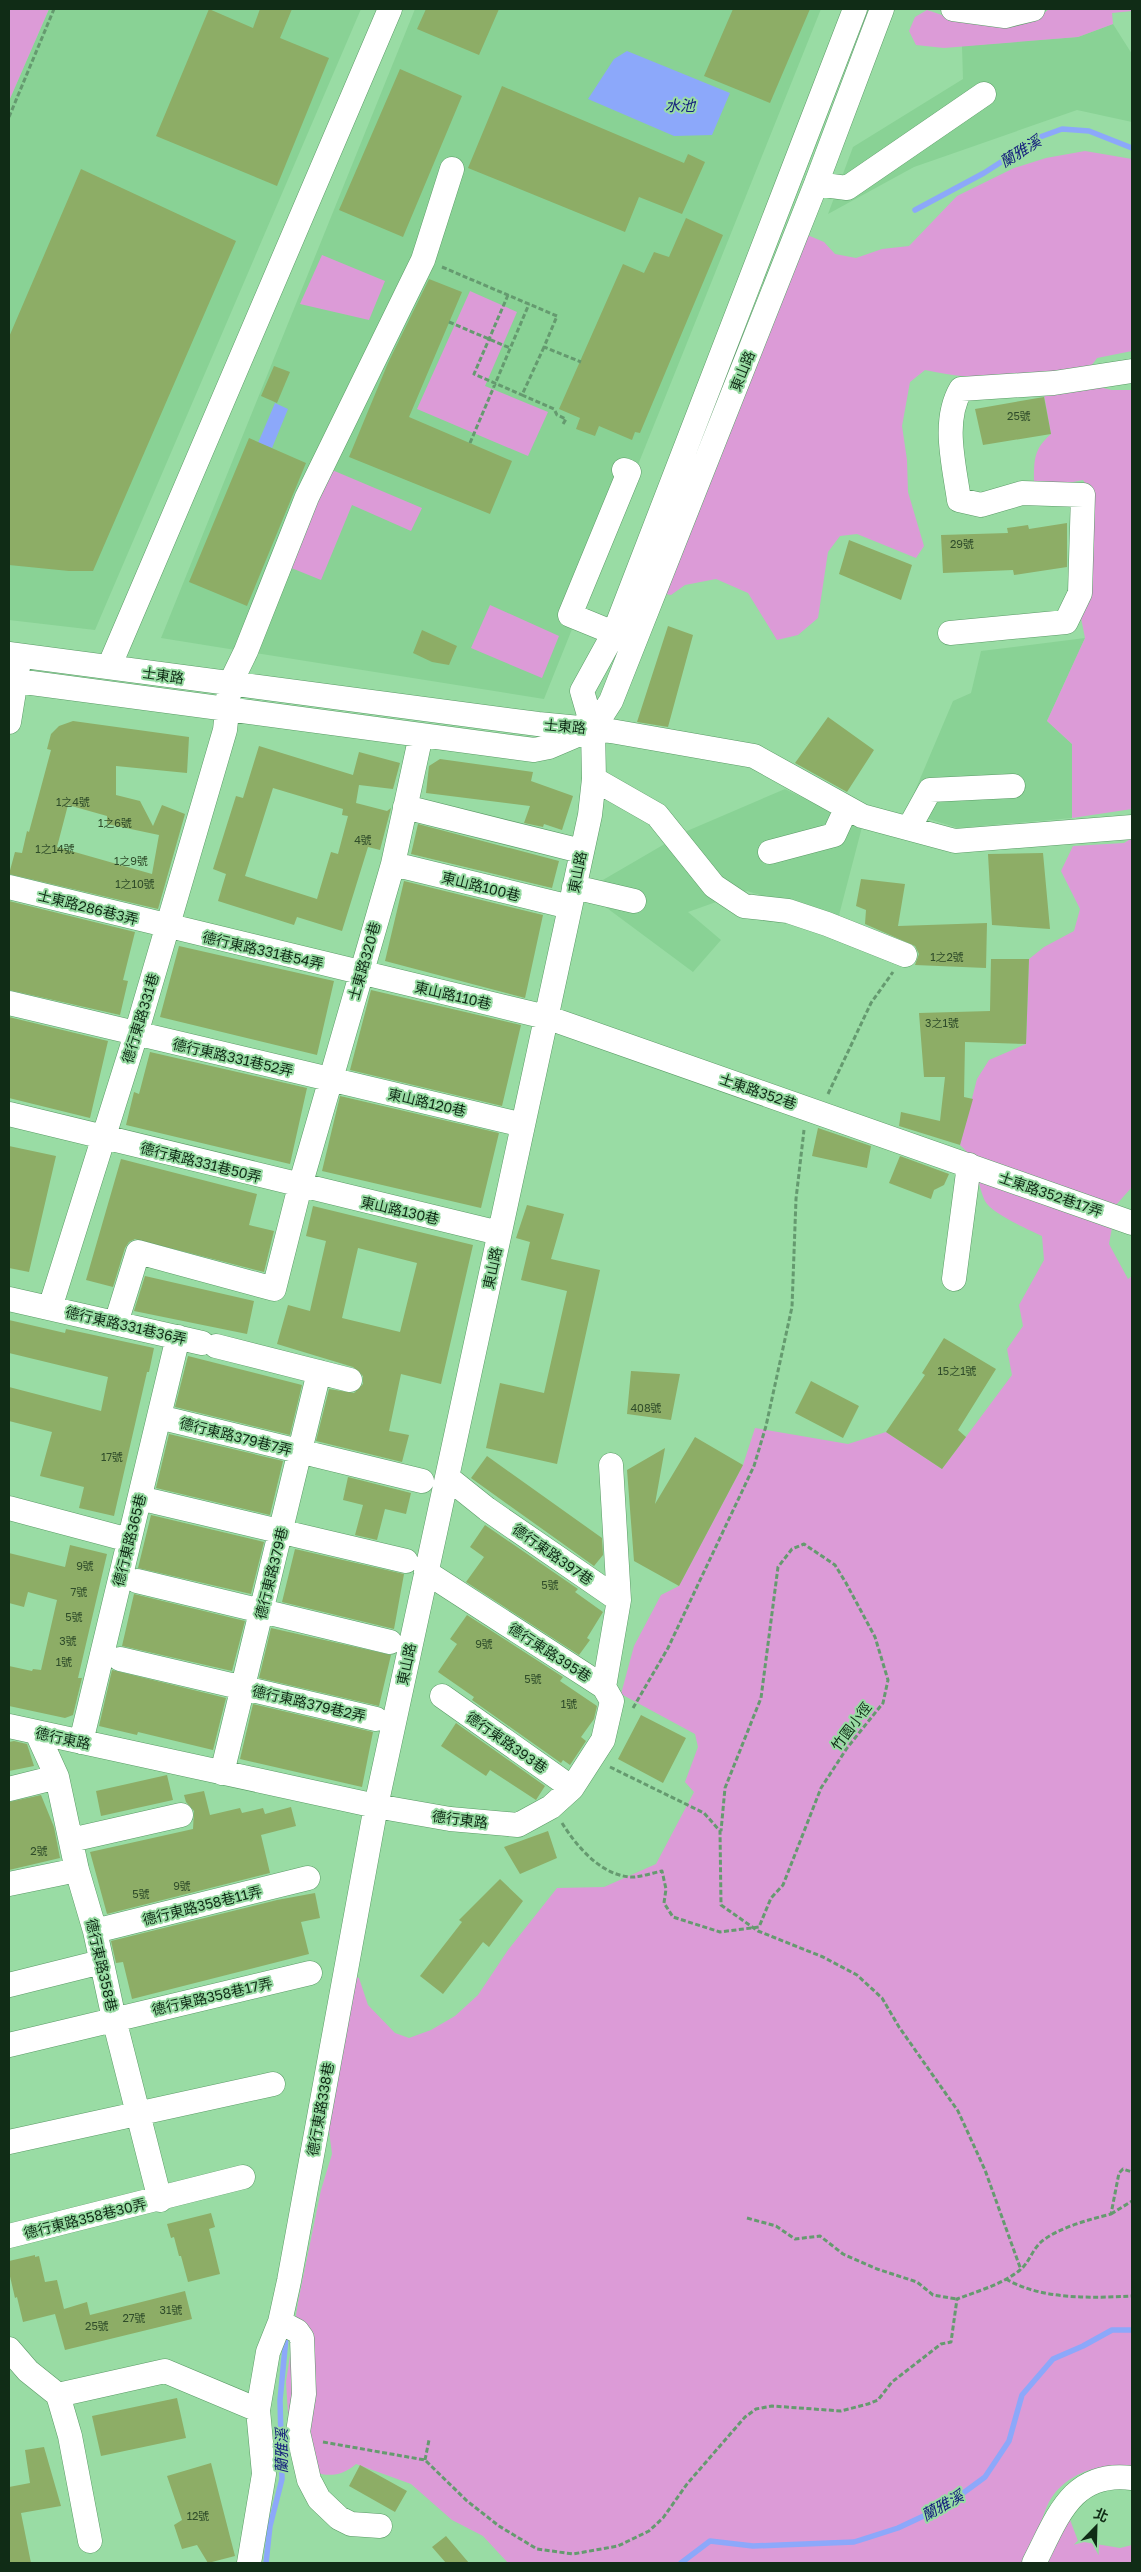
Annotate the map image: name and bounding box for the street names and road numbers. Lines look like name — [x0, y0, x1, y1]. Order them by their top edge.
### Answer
street label: 東山路 — [726, 348, 758, 394]
street label: 士東路 — [141, 664, 185, 686]
street label: 士東路 — [543, 716, 587, 736]
street label: 東山路 — [565, 850, 589, 894]
street label: 東山路100巷 — [440, 868, 522, 904]
street label: 士東路286巷3弄 — [36, 886, 140, 928]
street label: 士東路320巷 — [345, 920, 383, 1002]
street label: 德行東路331巷54弄 — [201, 928, 325, 972]
street label: 德行東路331巷 — [118, 971, 162, 1065]
street label: 東山路110巷 — [413, 978, 493, 1012]
street label: 德行東路331巷52弄 — [171, 1035, 295, 1079]
street label: 士東路352巷 — [717, 1070, 799, 1112]
street label: 東山路120巷 — [386, 1085, 468, 1119]
street label: 德行東路331巷50弄 — [139, 1139, 263, 1185]
street label: 士東路352巷17弄 — [997, 1168, 1105, 1220]
street label: 東山路130巷 — [359, 1193, 441, 1227]
street label: 東山路 — [479, 1246, 505, 1290]
street label: 德行東路331巷36弄 — [64, 1303, 188, 1347]
street label: 德行東路379巷7弄 — [178, 1414, 294, 1458]
street label: 德行東路365巷 — [109, 1492, 149, 1588]
street label: 德行東路397巷 — [510, 1520, 596, 1588]
street label: 德行東路379巷 — [251, 1525, 291, 1621]
street label: 德行東路395巷 — [506, 1619, 594, 1685]
street label: 東山路 — [393, 1642, 419, 1686]
street label: 德行東路379巷2弄 — [250, 1682, 368, 1724]
street label: 竹園小徑 — [827, 1699, 875, 1753]
street label: 德行東路393巷 — [463, 1708, 551, 1776]
street label: 德行東路 — [34, 1724, 92, 1752]
street label: 德行東路 — [431, 1807, 489, 1831]
street label: 德行東路358巷11弄 — [141, 1882, 263, 1928]
street label: 德行東路358巷 — [83, 1917, 121, 2013]
street label: 德行東路358巷17弄 — [150, 1974, 274, 2018]
street label: 德行東路338巷 — [303, 2061, 337, 2157]
street label: 德行東路358巷30弄 — [22, 2195, 148, 2241]

